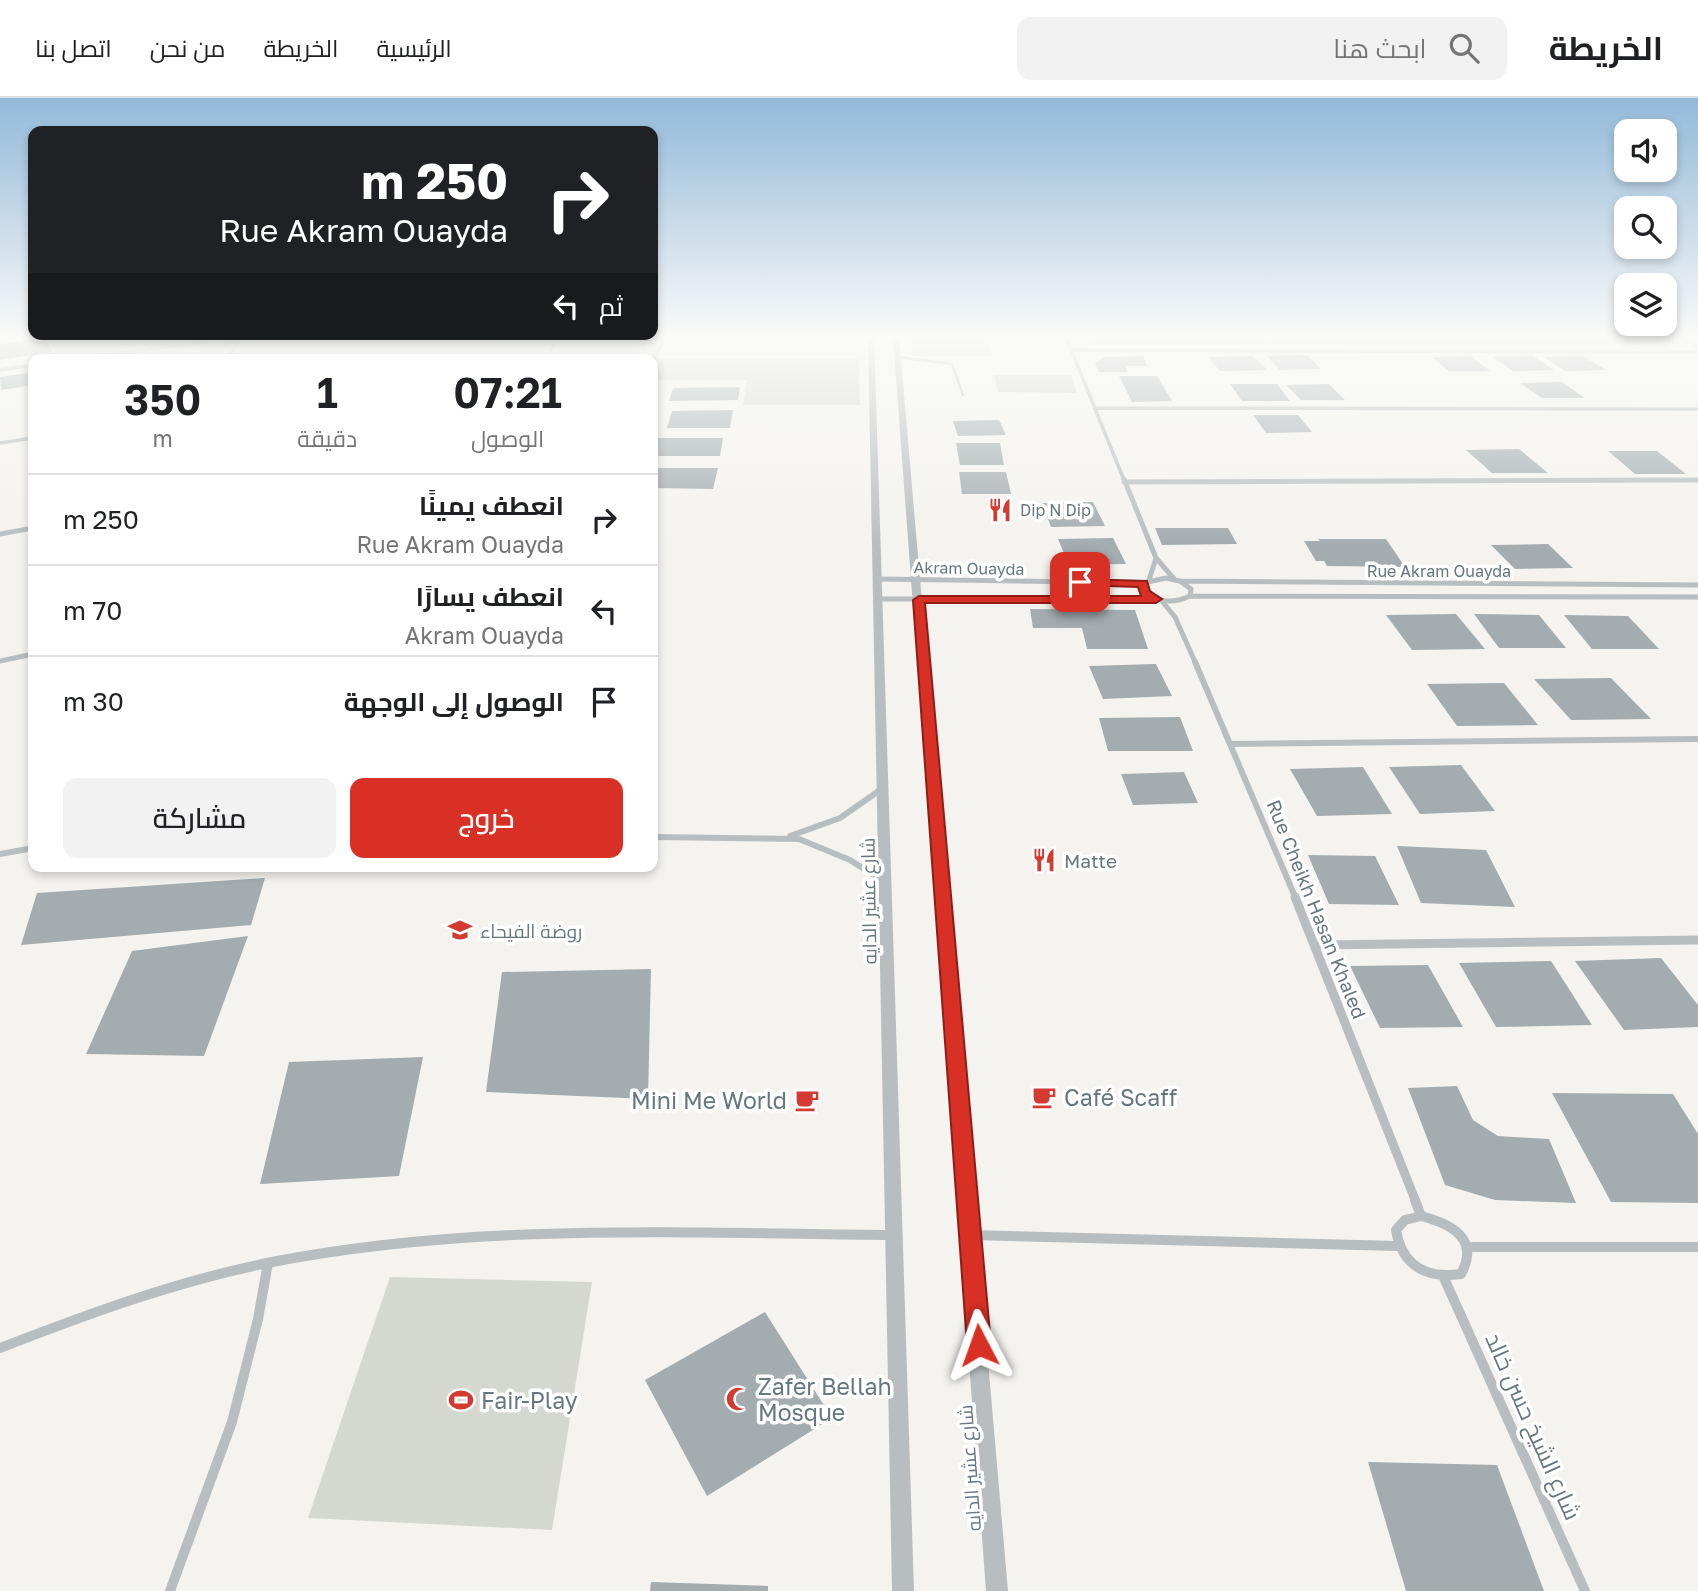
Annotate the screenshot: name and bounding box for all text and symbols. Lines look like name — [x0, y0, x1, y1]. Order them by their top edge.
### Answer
search box — [1017, 17, 1507, 80]
text: الخريطة — [1549, 28, 1663, 67]
icon: search — [1445, 29, 1483, 67]
text: اتصل بنا — [35, 33, 112, 62]
text: من نحن — [150, 33, 226, 62]
text: الخريطة — [264, 33, 338, 62]
text: الرئيسية — [376, 33, 452, 62]
text: ابحث هنا — [1333, 33, 1427, 64]
map controls — [1614, 119, 1677, 336]
button: sound — [1614, 119, 1677, 182]
text: 250 m — [361, 151, 508, 210]
icon: right — [532, 154, 623, 245]
button: search — [1614, 196, 1677, 259]
text: Rue Akram Ouayda — [219, 211, 508, 249]
button: layers — [1614, 273, 1677, 336]
icon: left — [547, 287, 585, 325]
text: ثم — [599, 291, 623, 322]
text: 1 — [317, 367, 338, 417]
text: 07:21 — [453, 367, 562, 417]
text: 350 — [124, 374, 201, 424]
text: m — [153, 424, 173, 452]
text: دقيقة — [297, 424, 357, 452]
text: الوصول — [471, 424, 544, 452]
text: انعطف يمينًا — [419, 490, 564, 521]
restaurant icon: Dip N Dip — [986, 496, 1014, 524]
place label: Dip N Dip — [1020, 500, 1091, 520]
icon: right — [585, 501, 623, 539]
text: 250 m — [63, 504, 139, 535]
text: Rue Akram Ouayda — [357, 530, 564, 558]
pin — [1050, 552, 1110, 612]
street label: Akram Ouayda — [913, 557, 1025, 579]
street label: Rue Akram Ouayda — [1367, 561, 1511, 581]
icon: arrive — [1061, 563, 1099, 601]
text: انعطف يسارًا — [416, 581, 564, 612]
icon: left — [585, 592, 623, 630]
text: 70 m — [63, 595, 122, 626]
text: Akram Ouayda — [405, 621, 564, 649]
icon: arrive — [585, 683, 623, 721]
text: 30 m — [63, 686, 124, 717]
text: الوصول إلى الوجهة — [344, 686, 564, 717]
button: مشاركة — [63, 778, 336, 858]
button: خروج — [350, 778, 623, 858]
street label: Rue Cheikh Hasan Khaled — [1262, 796, 1372, 1022]
street label: شارع عشير الدايه — [855, 837, 884, 965]
restaurant icon: Matte — [1030, 846, 1058, 874]
place label: Matte — [1064, 849, 1117, 872]
school or university icon: روضة الفيحاء — [446, 916, 474, 944]
place label: روضة الفيحاء — [480, 919, 582, 943]
cafe icon: Café Scaff — [1030, 1083, 1058, 1111]
place label: Café Scaff — [1064, 1083, 1177, 1111]
place label: Mini Me World — [631, 1086, 787, 1114]
cafe icon: Mini Me World — [793, 1086, 821, 1114]
position arrow — [942, 1308, 1016, 1382]
street label: شارع الشيخ حسن خالد — [1477, 1328, 1588, 1525]
place label: Zafer Bellah Mosque — [758, 1372, 892, 1426]
mosque icon: Zafer Bellah Mosque — [724, 1385, 752, 1413]
sports icon: Fair-Play — [447, 1386, 475, 1414]
place label: Fair-Play — [481, 1386, 578, 1414]
street label: شارع عشير الدايه — [953, 1404, 988, 1532]

